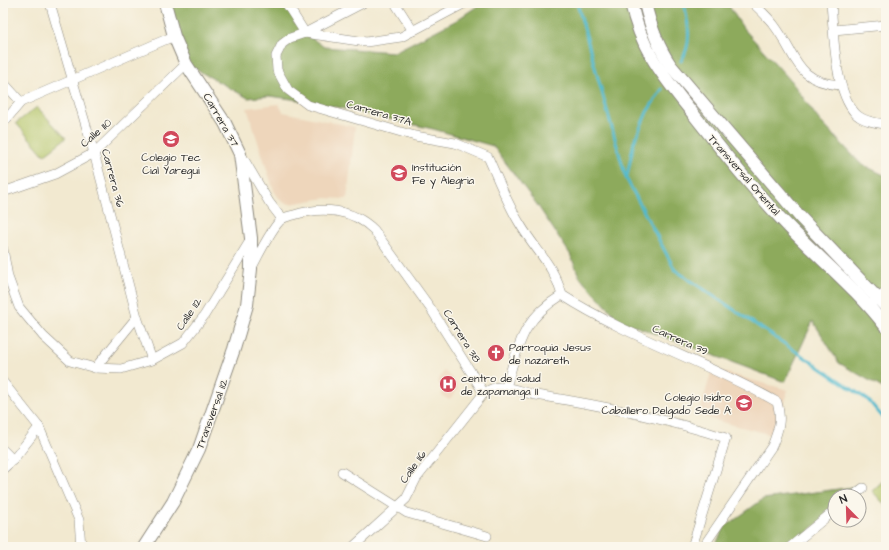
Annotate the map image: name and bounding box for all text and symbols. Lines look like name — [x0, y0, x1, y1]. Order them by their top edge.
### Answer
street label: Carrera 37 — [200, 90, 243, 150]
street label: Carrera 37A — [345, 97, 413, 129]
street label: Calle 110 — [77, 115, 115, 151]
school or university icon: Colegio Tec Cial Yaregui — [161, 129, 181, 149]
street label: Transversal Oriental — [705, 131, 784, 219]
street label: Carrera 36 — [98, 147, 128, 209]
place label: Colegio Tec Cial Yaregui — [141, 150, 201, 179]
place label: Institución Fe y Alegria — [412, 160, 475, 189]
school or university icon: Institución Fe y Alegria — [389, 163, 409, 183]
street label: Calle 112 — [173, 294, 206, 333]
street label: Carrera 38 — [440, 306, 484, 366]
street label: Carrera 39 — [650, 321, 710, 359]
place label: Parroquia Jesus de nazareth — [509, 340, 592, 368]
church icon: Parroquia Jesus de nazareth — [486, 343, 506, 363]
place label: centro de salud de zapamanga II — [461, 371, 541, 400]
hospital icon: centro de salud de zapamanga II — [438, 374, 458, 394]
street label: Transversal 112 — [192, 376, 232, 451]
place label: Colegio Isidro Caballero Delgado Sede A — [601, 390, 732, 419]
school or university icon: Colegio Isidro Caballero Delgado Sede A — [734, 393, 754, 413]
street label: Calle 116 — [396, 448, 430, 486]
north arrow — [827, 488, 867, 528]
text: N — [837, 491, 849, 508]

